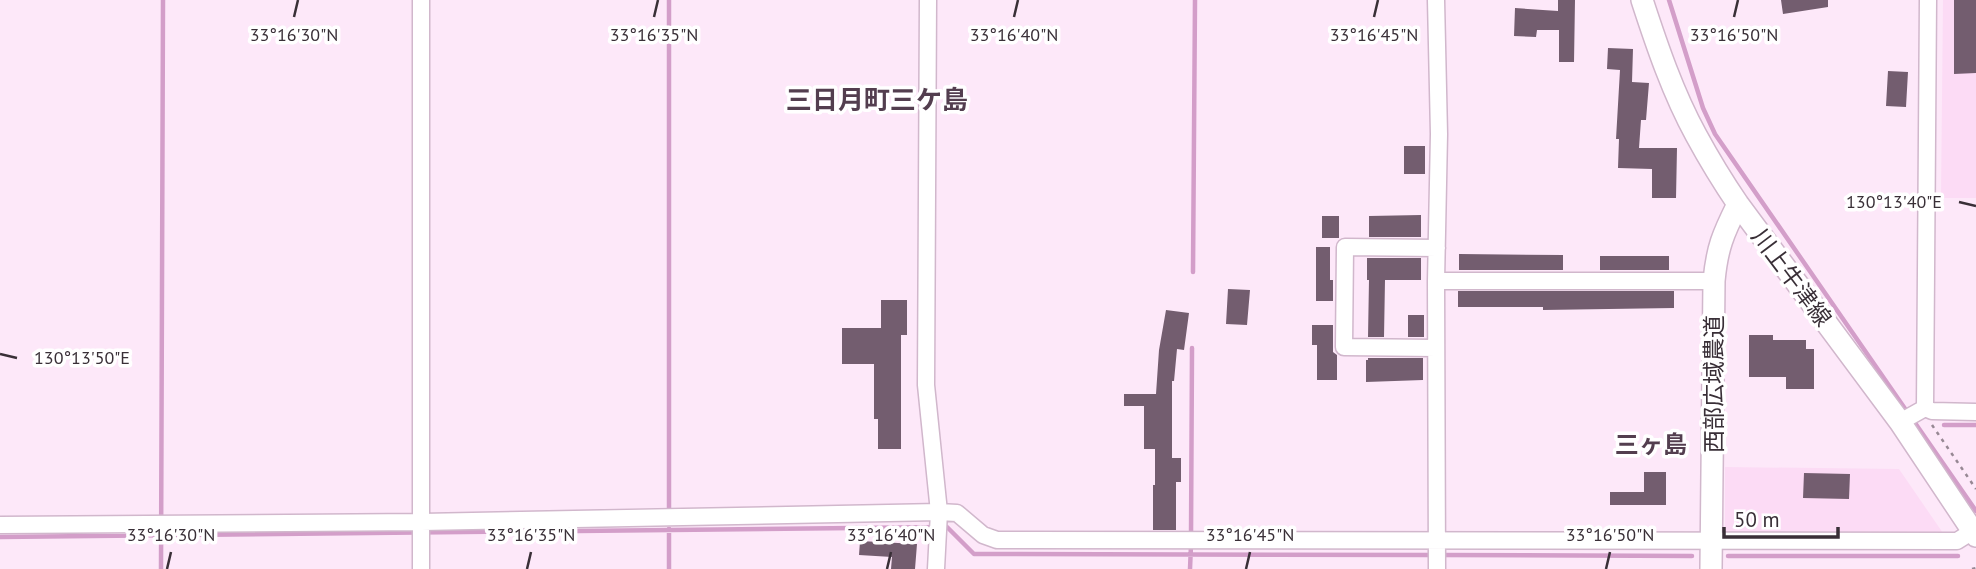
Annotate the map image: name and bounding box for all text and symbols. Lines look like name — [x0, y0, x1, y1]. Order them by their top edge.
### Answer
text: 33°16'30"N — [250, 23, 338, 46]
text: 33°16'35"N — [610, 23, 698, 46]
text: 33°16'40"N — [970, 23, 1058, 46]
text: 33°16'45"N — [1330, 23, 1418, 46]
text: 33°16'50"N — [1690, 23, 1778, 46]
district label: 三日月町三ケ島 — [786, 83, 968, 116]
text: 130°13'40"E — [1846, 190, 1942, 213]
street label: 川上牛津線 — [1746, 222, 1838, 332]
street label: 西部広域農道 — [1699, 315, 1728, 453]
text: 130°13'50"E — [34, 346, 130, 369]
district label: 三ヶ島 — [1615, 429, 1687, 460]
scale bar — [1724, 496, 1838, 540]
text: 50 m — [1734, 506, 1780, 533]
text: 33°16'30"N — [127, 523, 215, 546]
text: 33°16'35"N — [487, 523, 575, 546]
text: 33°16'40"N — [847, 523, 935, 546]
text: 33°16'45"N — [1206, 523, 1294, 546]
text: 33°16'50"N — [1566, 523, 1654, 546]

